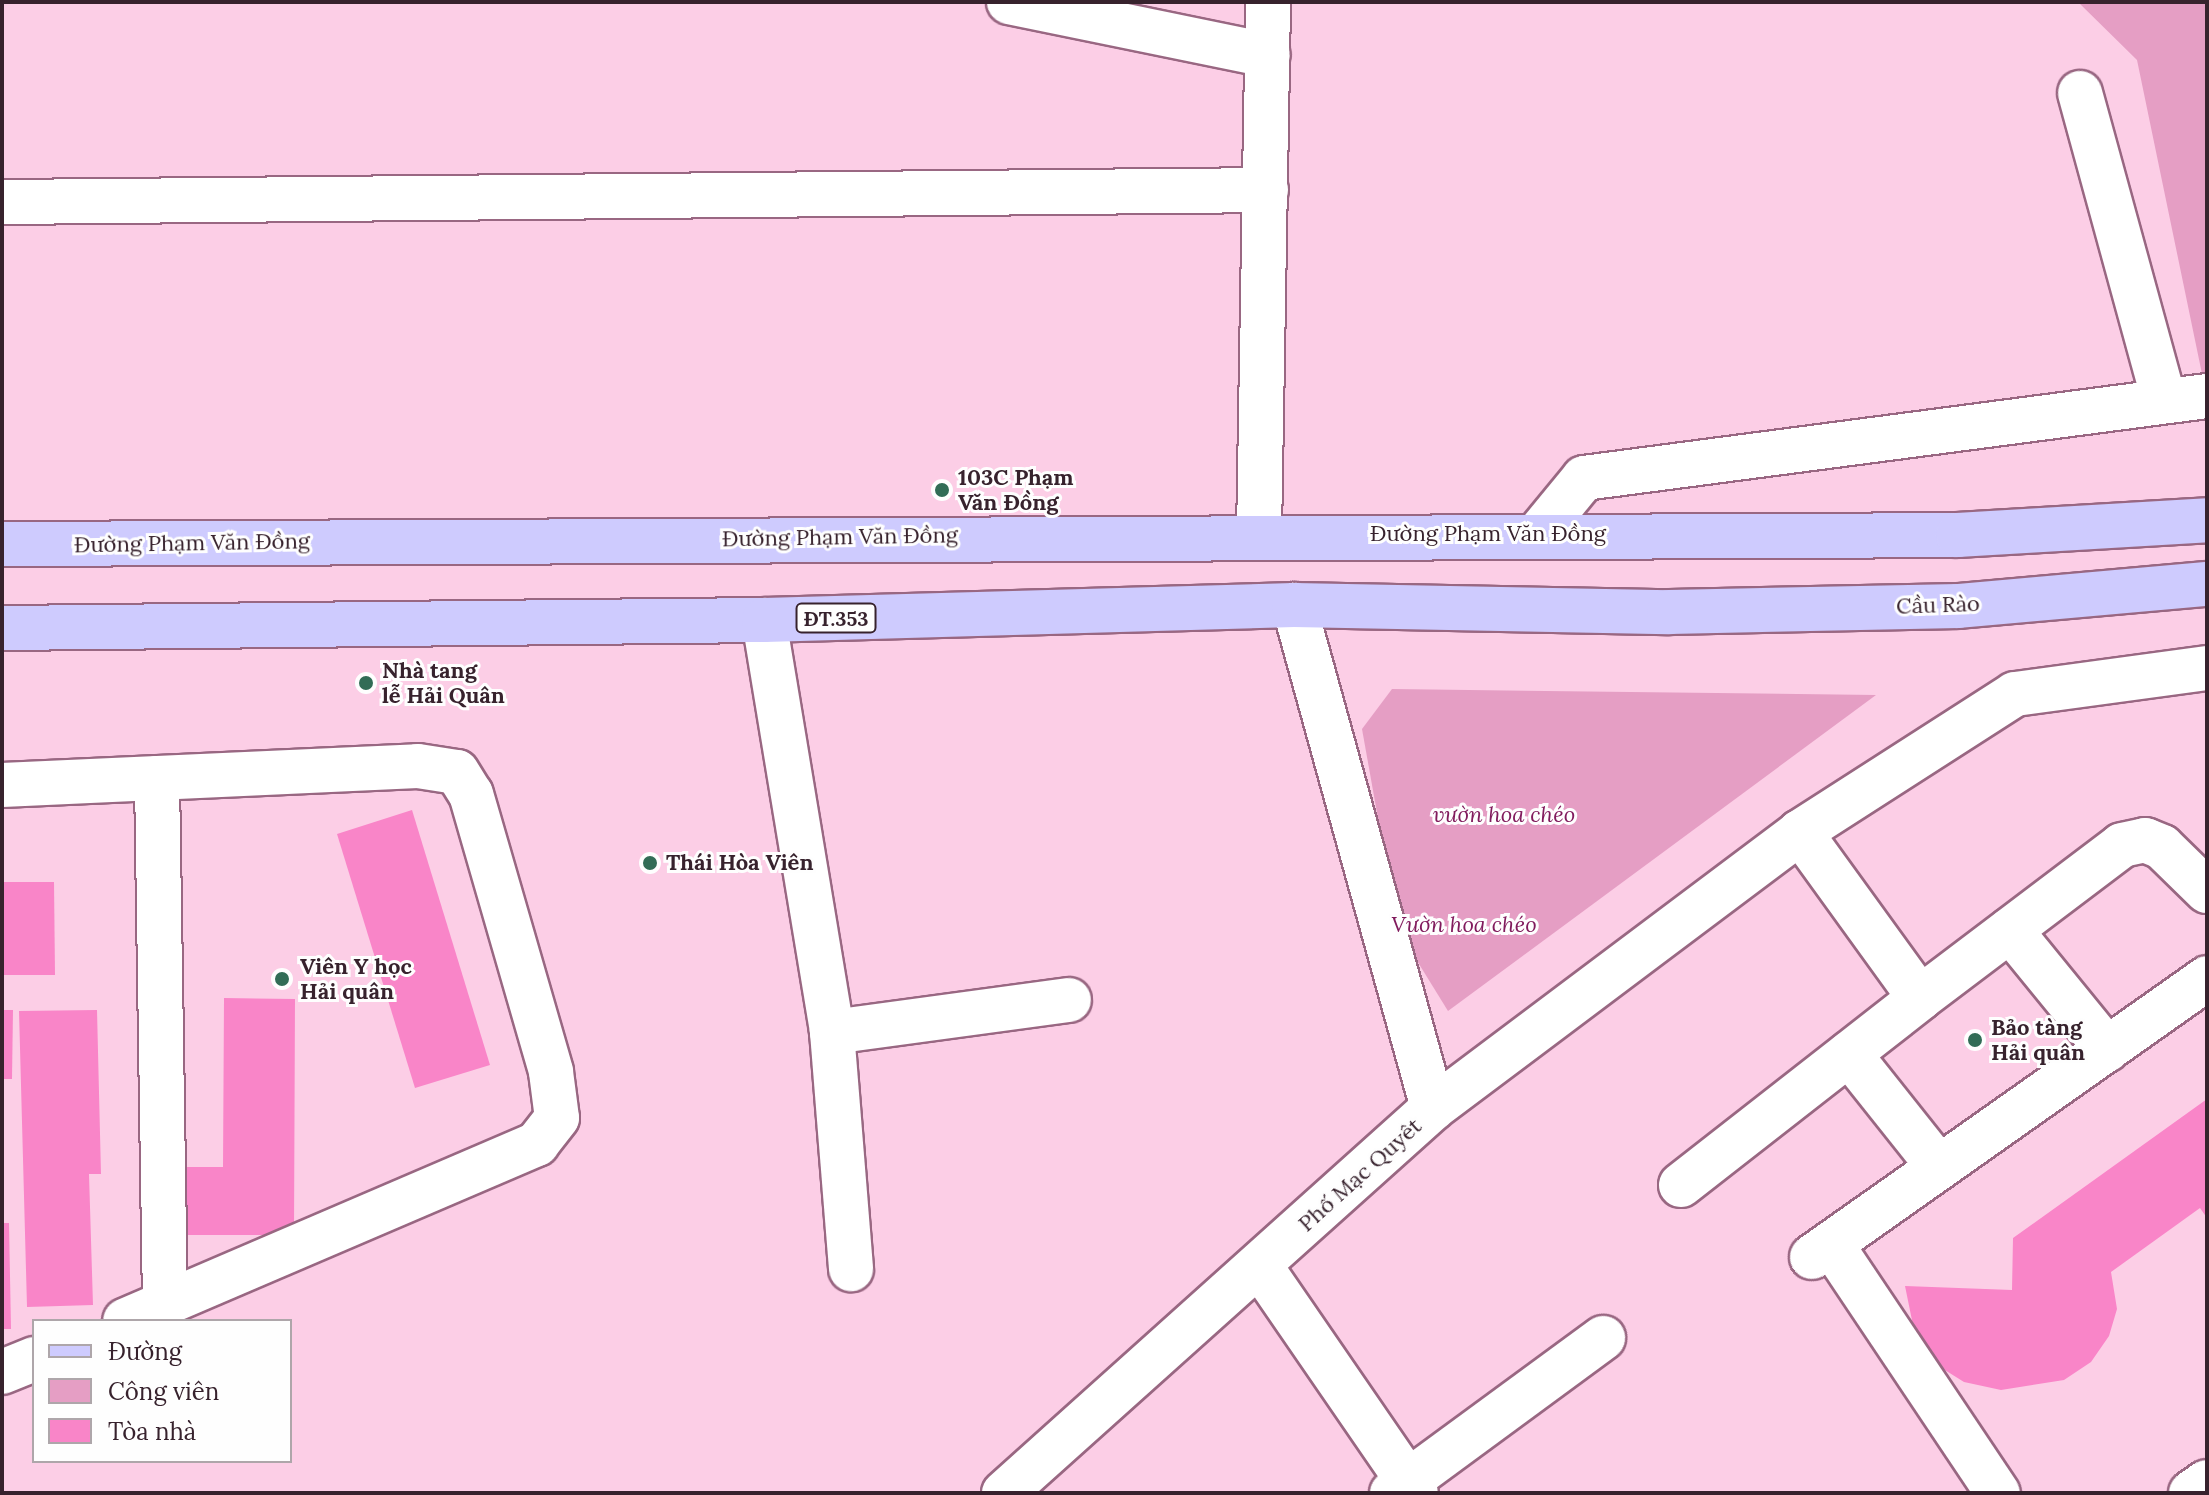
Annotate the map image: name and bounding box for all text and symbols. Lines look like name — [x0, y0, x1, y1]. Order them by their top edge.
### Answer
place label: 103C Phạm Văn Đồng — [958, 464, 1074, 516]
marker: 103C Phạm Văn Đồng — [933, 481, 951, 499]
street label: Đường Phạm Văn Đồng — [1370, 521, 1606, 547]
street label: Đường Phạm Văn Đồng — [722, 522, 958, 552]
street label: Đường Phạm Văn Đồng — [74, 528, 310, 558]
street label: Cầu Rào — [1896, 590, 1980, 620]
road number: ĐT.353 — [794, 602, 878, 634]
place label: Nhà tang lễ Hải Quân — [382, 657, 505, 708]
marker: Nhà tang lễ Hải Quân — [357, 674, 375, 692]
park label: vườn hoa chéo — [1433, 802, 1575, 828]
place label: Thái Hòa Viên — [666, 850, 813, 876]
marker: Thái Hòa Viên — [641, 854, 659, 872]
park label: Vườn hoa chéo — [1391, 912, 1537, 938]
place label: Viên Y học Hải quân — [300, 953, 412, 1004]
marker: Viên Y học Hải quân — [271, 968, 293, 990]
place label: Bảo tàng Hải quân — [1991, 1014, 2085, 1066]
marker: Bảo tàng Hải quân — [1966, 1031, 1984, 1049]
street label: Phố Mạc Quyêt — [1293, 1113, 1427, 1237]
legend — [32, 1319, 292, 1463]
text: Đường — [108, 1336, 182, 1367]
text: Công viên — [108, 1376, 219, 1407]
text: Tòa nhà — [108, 1416, 196, 1447]

